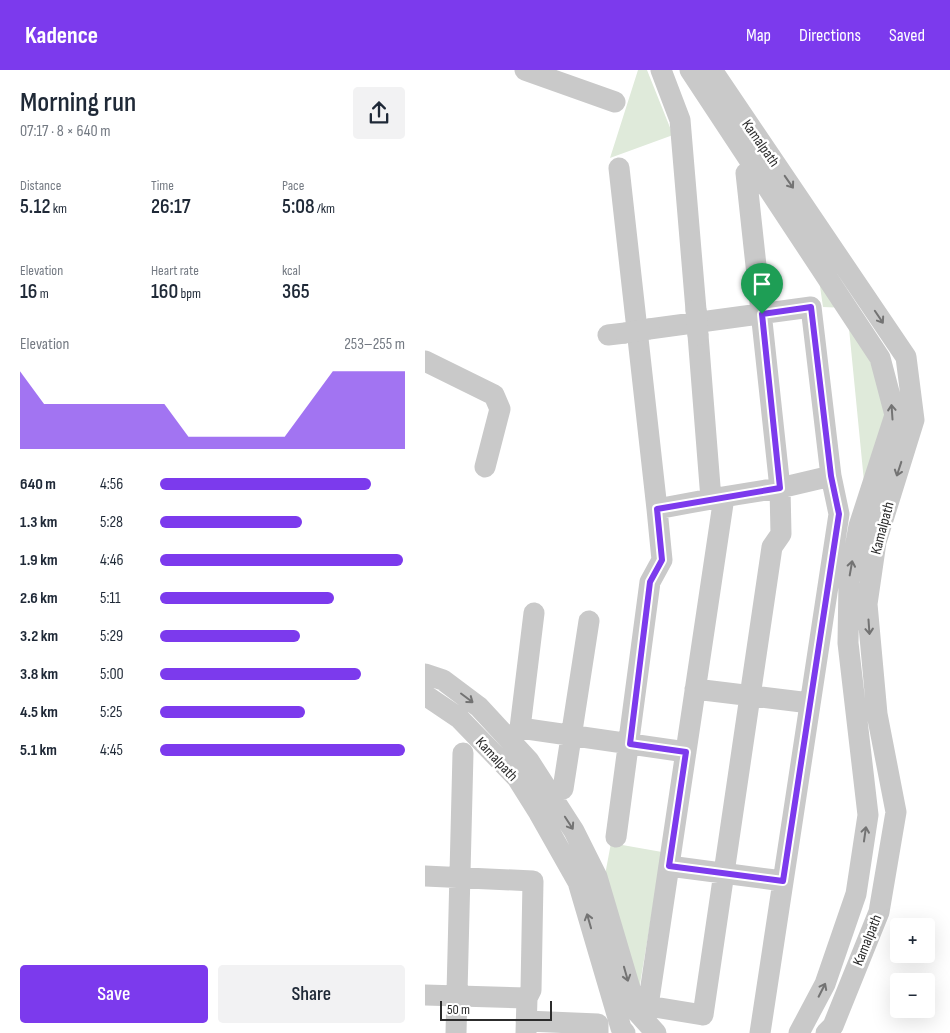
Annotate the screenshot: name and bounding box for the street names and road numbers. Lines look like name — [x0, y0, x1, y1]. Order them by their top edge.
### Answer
street label: Kamalpath — [737, 116, 784, 171]
street label: Kamalpath — [866, 500, 899, 556]
street label: Kamalpath — [471, 733, 522, 785]
street label: Kamalpath — [849, 912, 886, 969]

